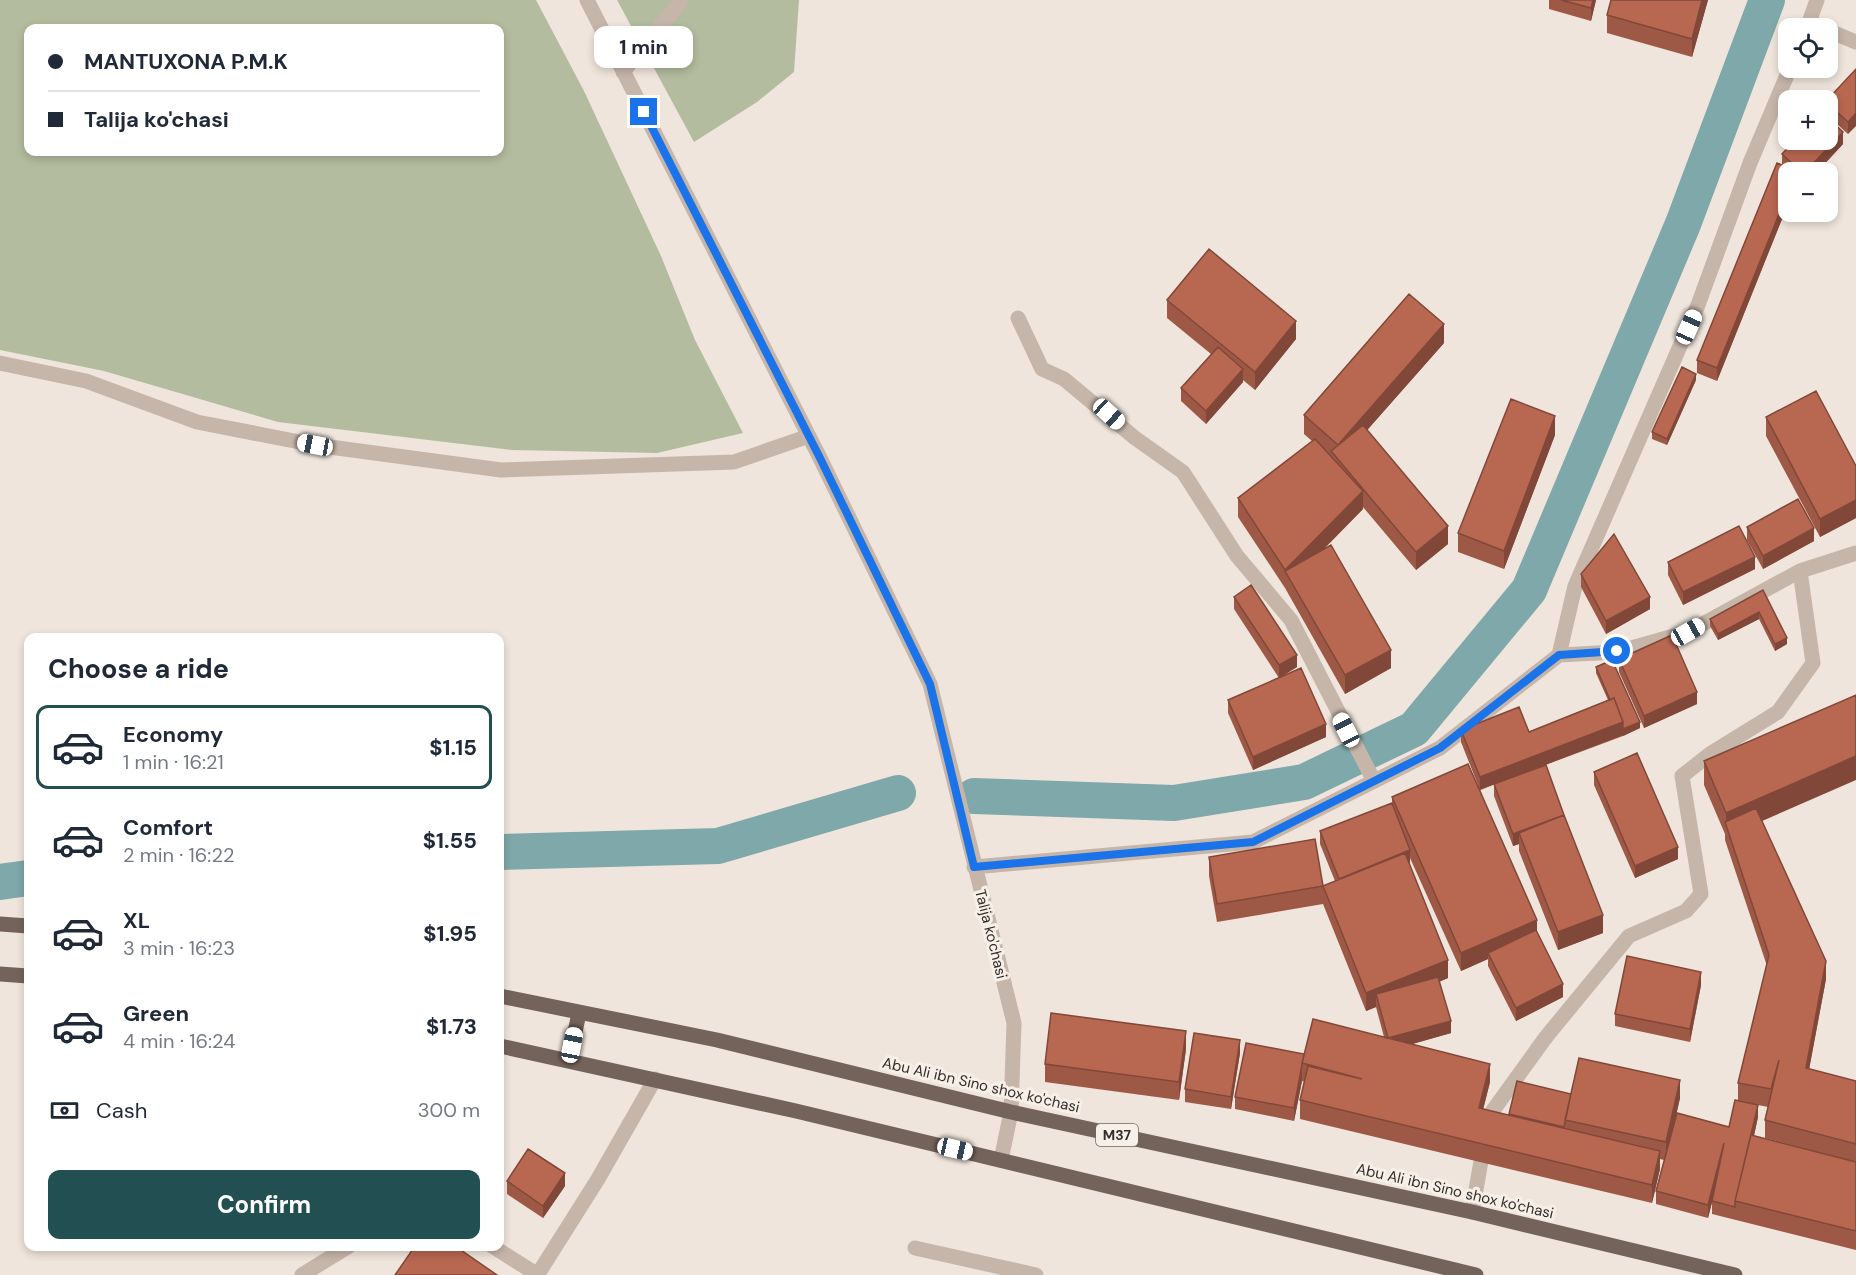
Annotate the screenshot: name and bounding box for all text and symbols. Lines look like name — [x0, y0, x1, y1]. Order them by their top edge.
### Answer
map controls — [1778, 18, 1838, 222]
button: locate — [1778, 18, 1838, 78]
callout: 1 min — [594, 25, 694, 67]
text: 1 min — [619, 34, 668, 60]
text: MANTUXONA P.M.K — [84, 47, 288, 76]
button: + — [1778, 90, 1838, 150]
route end — [630, 98, 657, 125]
text: Talija ko'chasi — [84, 105, 229, 134]
button: − — [1778, 162, 1838, 222]
car — [1673, 307, 1705, 347]
car — [1090, 395, 1128, 433]
car — [296, 433, 334, 457]
car — [1668, 615, 1708, 649]
route start — [1603, 637, 1630, 664]
text: Choose a ride — [48, 651, 229, 686]
car — [1330, 710, 1362, 750]
icon: car — [51, 720, 105, 774]
text: Economy — [123, 720, 223, 749]
text: $1.15 — [429, 733, 477, 762]
text: 1 min · 16:21 — [123, 749, 224, 775]
icon: car — [51, 813, 105, 867]
text: Comfort — [123, 813, 213, 842]
text: $1.55 — [423, 826, 477, 855]
text: 2 min · 16:22 — [123, 842, 234, 868]
street label: Talija ko'chasi — [970, 887, 1012, 981]
icon: car — [51, 906, 105, 960]
text: XL — [123, 906, 150, 935]
text: $1.95 — [423, 919, 477, 948]
text: 3 min · 16:23 — [123, 935, 235, 961]
icon: car — [51, 999, 105, 1053]
text: Green — [123, 999, 189, 1028]
text: $1.73 — [426, 1012, 477, 1041]
car — [560, 1026, 584, 1064]
text: 4 min · 16:24 — [123, 1028, 235, 1054]
street label: Abu Ali ibn Sino shox ko'chasi — [880, 1053, 1082, 1117]
icon: cash — [48, 1094, 81, 1127]
text: Cash — [96, 1096, 147, 1125]
text: 300 m — [418, 1097, 480, 1123]
road number: M37 — [1096, 1124, 1138, 1146]
car — [935, 1136, 975, 1162]
street label: Abu Ali ibn Sino shox ko'chasi — [1354, 1159, 1556, 1223]
button: Confirm — [48, 1170, 480, 1239]

